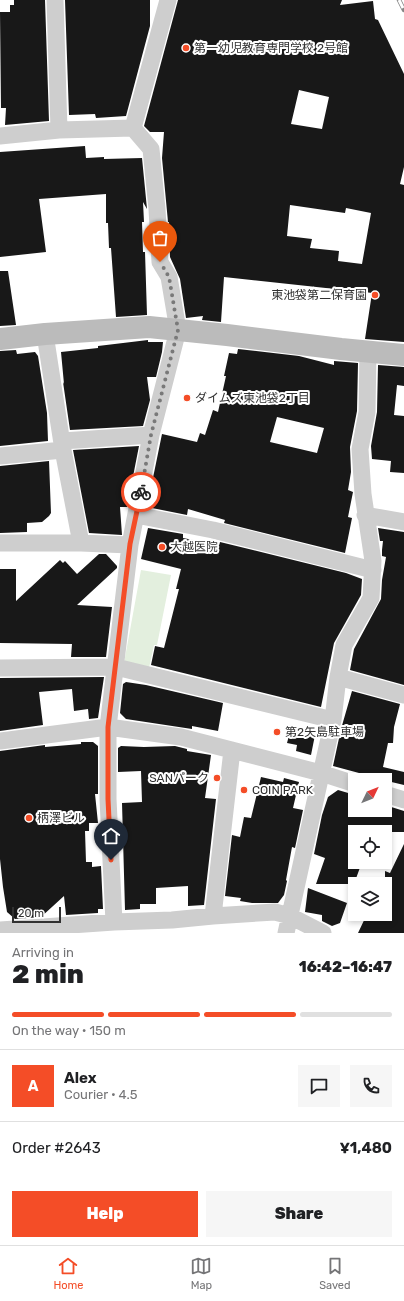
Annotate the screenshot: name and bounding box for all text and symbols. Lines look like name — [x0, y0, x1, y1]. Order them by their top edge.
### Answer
place label: 第一幼児教育専門学校 2号館 — [194, 41, 348, 55]
marker: 第一幼児教育専門学校 2号館 — [181, 43, 191, 53]
pin — [143, 221, 177, 262]
icon: bag — [149, 227, 171, 249]
place label: 東池袋第二保育園 — [271, 288, 367, 302]
marker: 東池袋第二保育園 — [370, 290, 380, 300]
place label: ダイムズ東池袋2丁目 — [195, 391, 310, 405]
marker: ダイムズ東池袋2丁目 — [182, 393, 192, 403]
courier — [121, 472, 161, 512]
icon: bike — [130, 481, 152, 503]
place label: 大越医院 — [170, 540, 218, 554]
marker: 大越医院 — [157, 542, 167, 552]
place label: 第2矢島駐車場 — [285, 725, 364, 739]
marker: 第2矢島駐車場 — [272, 727, 282, 737]
place label: SANパーク — [149, 771, 209, 785]
marker: SANパーク — [212, 773, 222, 783]
north arrow — [348, 773, 392, 817]
map controls — [348, 773, 392, 921]
place label: COIN PARK — [252, 783, 314, 797]
marker: COIN PARK — [239, 785, 249, 795]
place label: 柄澤ビル — [37, 811, 85, 825]
marker: 柄澤ビル — [24, 813, 34, 823]
pin — [94, 819, 128, 860]
icon: home — [100, 825, 122, 847]
button: locate — [348, 825, 392, 869]
button: layers — [348, 877, 392, 921]
scale bar — [12, 905, 61, 924]
text: 20 m — [18, 907, 44, 920]
text: Arriving in — [12, 945, 74, 960]
text: 16:42–16:47 — [299, 958, 392, 976]
text: 2 min — [12, 959, 84, 990]
text: On the way · 150 m — [12, 1023, 126, 1038]
button: chat — [298, 1065, 340, 1107]
button: phone — [350, 1065, 392, 1107]
text: Alex — [64, 1069, 97, 1087]
text: A — [28, 1077, 38, 1095]
text: Courier · 4.5 — [64, 1087, 138, 1102]
text: Order #2643 — [12, 1139, 101, 1157]
text: ¥1,480 — [340, 1139, 392, 1157]
button: Help — [12, 1191, 198, 1237]
button: Share — [206, 1191, 392, 1237]
tab: Home — [53, 1255, 84, 1292]
tab: Map — [190, 1255, 212, 1292]
tab: Saved — [319, 1255, 351, 1292]

